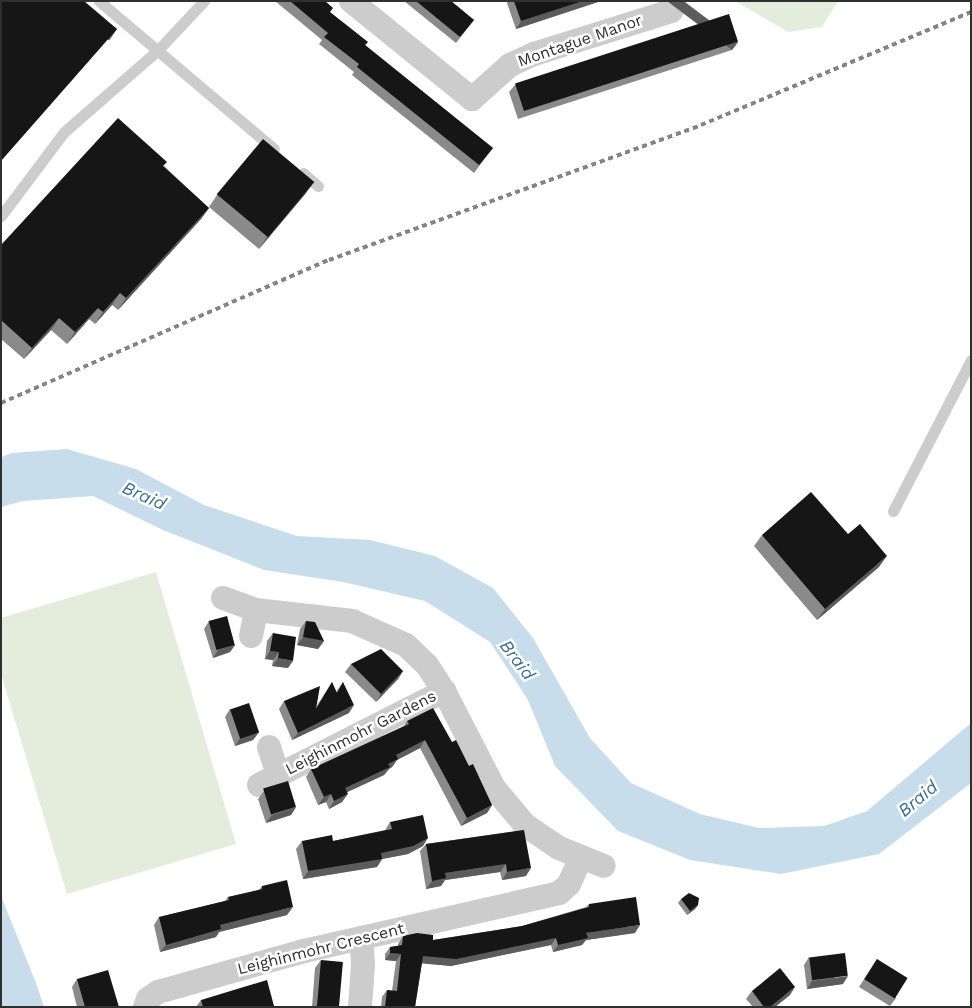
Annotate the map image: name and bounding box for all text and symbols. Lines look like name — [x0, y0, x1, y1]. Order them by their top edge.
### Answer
street label: Montague Manor — [515, 11, 645, 71]
water label: Braid — [119, 477, 169, 515]
water label: Braid — [495, 635, 539, 685]
street label: Leighinmohr Gardens — [282, 687, 440, 779]
water label: Braid — [894, 776, 942, 822]
street label: Leighinmohr Crescent — [235, 919, 407, 979]

